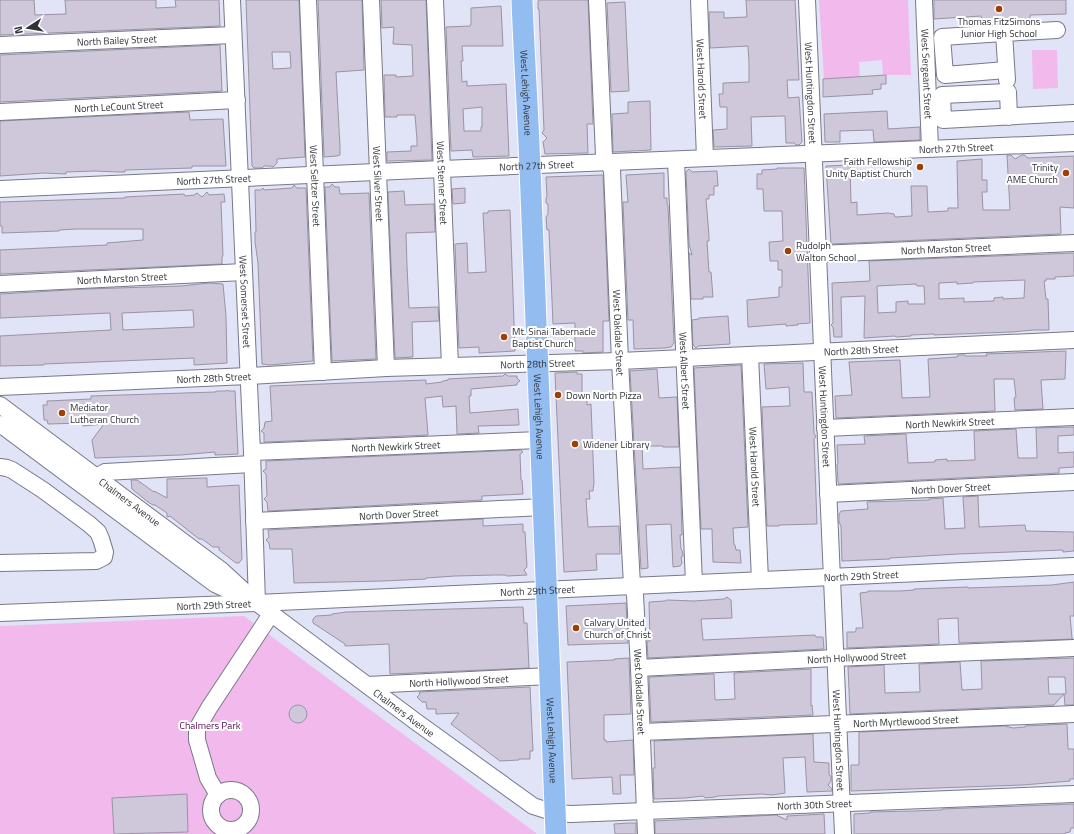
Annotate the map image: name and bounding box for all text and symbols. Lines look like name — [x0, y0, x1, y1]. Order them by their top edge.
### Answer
marker: Thomas FitzSimons Junior High School — [994, 4, 1004, 14]
north arrow — [8, 8, 48, 48]
place label: Thomas FitzSimons Junior High School — [958, 14, 1041, 41]
text: N — [10, 25, 27, 35]
street label: West Sergeant Street — [917, 29, 936, 120]
street label: North Bailey Street — [77, 31, 158, 50]
street label: West Harold Street — [692, 39, 711, 120]
street label: West Huntingdon Street — [801, 42, 820, 145]
street label: West Lehigh Avenue — [516, 50, 536, 136]
street label: North LeCount Street — [74, 97, 164, 116]
street label: North 27th Street — [918, 139, 994, 157]
street label: West Sterner Street — [433, 141, 451, 225]
street label: West Seltzer Street — [306, 145, 324, 227]
street label: West Silver Street — [369, 146, 387, 222]
place label: Faith Fellowship Unity Baptist Church — [826, 154, 912, 181]
street label: North 27th Street — [499, 157, 575, 175]
place label: Trinity AME Church — [1007, 160, 1058, 187]
marker: Faith Fellowship Unity Baptist Church — [915, 162, 925, 172]
marker: Trinity AME Church — [1061, 168, 1071, 178]
street label: North 27th Street — [176, 171, 252, 189]
place label: Rudolph Walton School — [796, 238, 856, 265]
street label: North Marston Street — [900, 240, 992, 258]
marker: Rudolph Walton School — [783, 246, 793, 256]
street label: West Somerset Street — [235, 255, 254, 349]
street label: North Marston Street — [76, 269, 168, 288]
street label: West Oakdale Street — [609, 289, 628, 377]
place label: Mt. Sinai Tabernacle Baptist Church — [512, 324, 596, 351]
marker: Mt. Sinai Tabernacle Baptist Church — [499, 332, 509, 342]
street label: West Albert Street — [675, 332, 694, 410]
street label: North 28th Street — [824, 341, 899, 360]
street label: North 28th Street — [500, 355, 576, 373]
street label: West Huntingdon Street — [815, 365, 834, 468]
street label: North 28th Street — [176, 369, 252, 387]
street label: West Lehigh Avenue — [530, 374, 548, 460]
place label: Down North Pizza — [566, 388, 642, 403]
marker: Down North Pizza — [553, 390, 563, 400]
place label: Mediator Lutheran Church — [70, 400, 139, 427]
marker: Mediator Lutheran Church — [57, 408, 67, 418]
street label: North Newkirk Street — [905, 413, 995, 432]
street label: West Harold Street — [745, 427, 764, 508]
street label: North Newkirk Street — [351, 437, 441, 456]
place label: Widener Library — [583, 437, 650, 452]
marker: Widener Library — [570, 439, 580, 449]
street label: Chalmers Avenue — [96, 474, 163, 530]
street label: North Dover Street — [911, 479, 991, 498]
street label: North Dover Street — [359, 505, 439, 524]
street label: North 29th Street — [824, 567, 899, 585]
street label: North 29th Street — [500, 582, 576, 600]
street label: North 29th Street — [176, 596, 252, 614]
place label: Calvary United Church of Christ — [584, 615, 651, 642]
marker: Calvary United Church of Christ — [571, 623, 581, 633]
street label: West Oakdale Street — [630, 648, 649, 736]
street label: North Hollywood Street — [807, 648, 907, 667]
street label: North Hollywood Street — [409, 671, 509, 691]
street label: Chalmers Avenue — [370, 685, 438, 741]
street label: West Huntingdon Street — [829, 689, 848, 792]
street label: West Lehigh Avenue — [542, 697, 561, 783]
street label: North Myrtlewood Street — [853, 712, 959, 731]
park label: Chalmers Park — [180, 718, 241, 733]
street label: North 30th Street — [777, 796, 853, 814]

